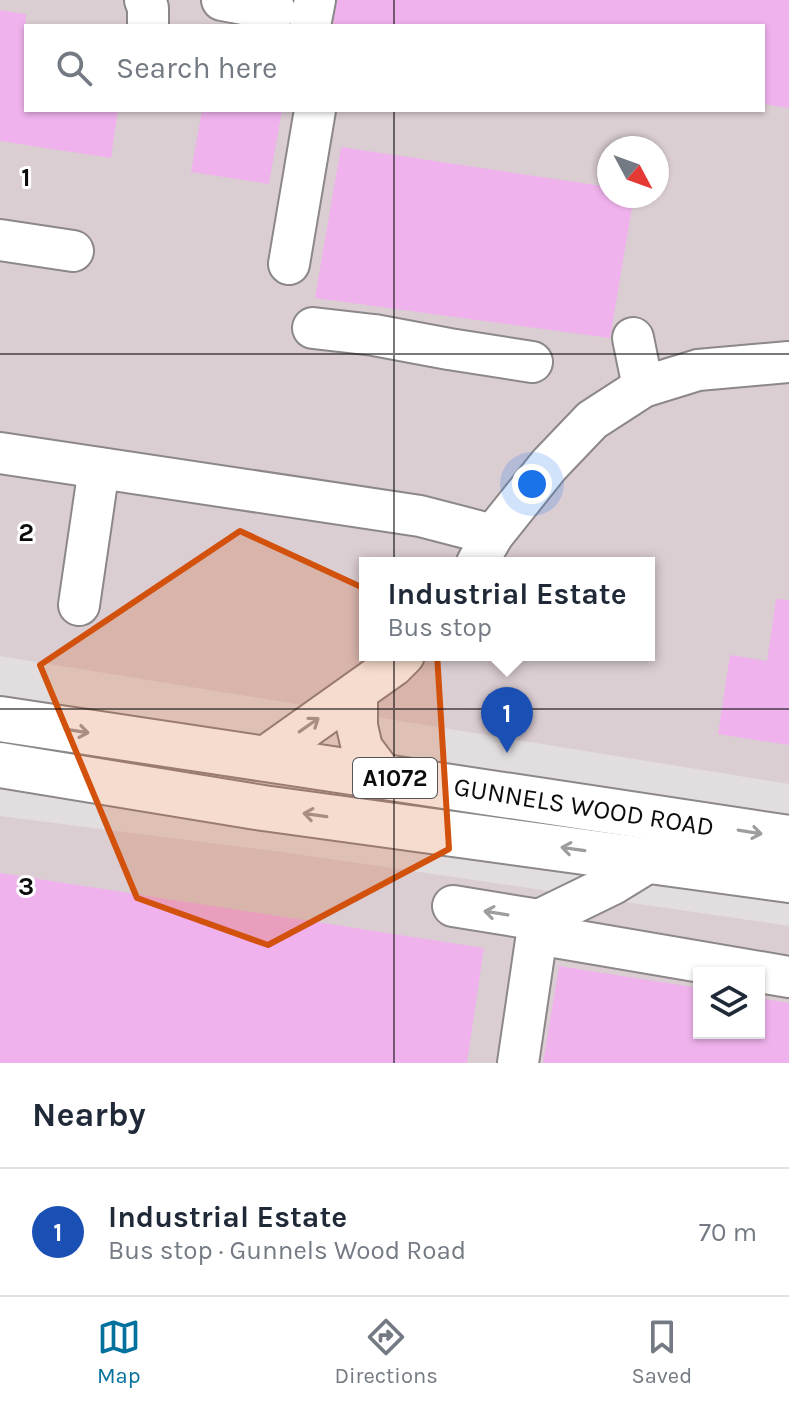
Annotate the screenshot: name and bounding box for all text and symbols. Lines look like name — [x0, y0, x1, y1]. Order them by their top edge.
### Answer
search box — [24, 24, 765, 112]
icon: search — [52, 46, 96, 90]
text: Search here — [116, 50, 277, 86]
north arrow — [597, 136, 669, 208]
text: 1 — [21, 162, 31, 193]
your location — [512, 464, 552, 504]
text: 2 — [18, 517, 34, 548]
popup — [359, 557, 655, 661]
text: Industrial Estate — [387, 576, 627, 612]
text: Bus stop — [387, 612, 492, 643]
pin: 1 — [481, 687, 533, 753]
one-way arrow — [298, 717, 320, 733]
one-way arrow — [64, 724, 89, 739]
road number: A1072 — [353, 758, 437, 798]
street label: GUNNELS WOOD ROAD — [452, 771, 716, 843]
one-way arrow — [303, 807, 329, 822]
one-way arrow — [736, 825, 762, 840]
one-way arrow — [560, 842, 587, 857]
text: 3 — [18, 871, 34, 902]
one-way arrow — [484, 905, 510, 920]
map controls — [693, 967, 765, 1039]
button: layers — [693, 967, 765, 1039]
text: Nearby — [32, 1095, 146, 1135]
text: Industrial Estate — [108, 1199, 347, 1235]
text: 1 — [53, 1217, 63, 1248]
text: 70 m — [699, 1217, 757, 1248]
text: Bus stop · Gunnels Wood Road — [108, 1235, 466, 1266]
tab: Map — [97, 1315, 141, 1389]
tab: Directions — [334, 1315, 438, 1389]
tab: Saved — [631, 1315, 692, 1389]

